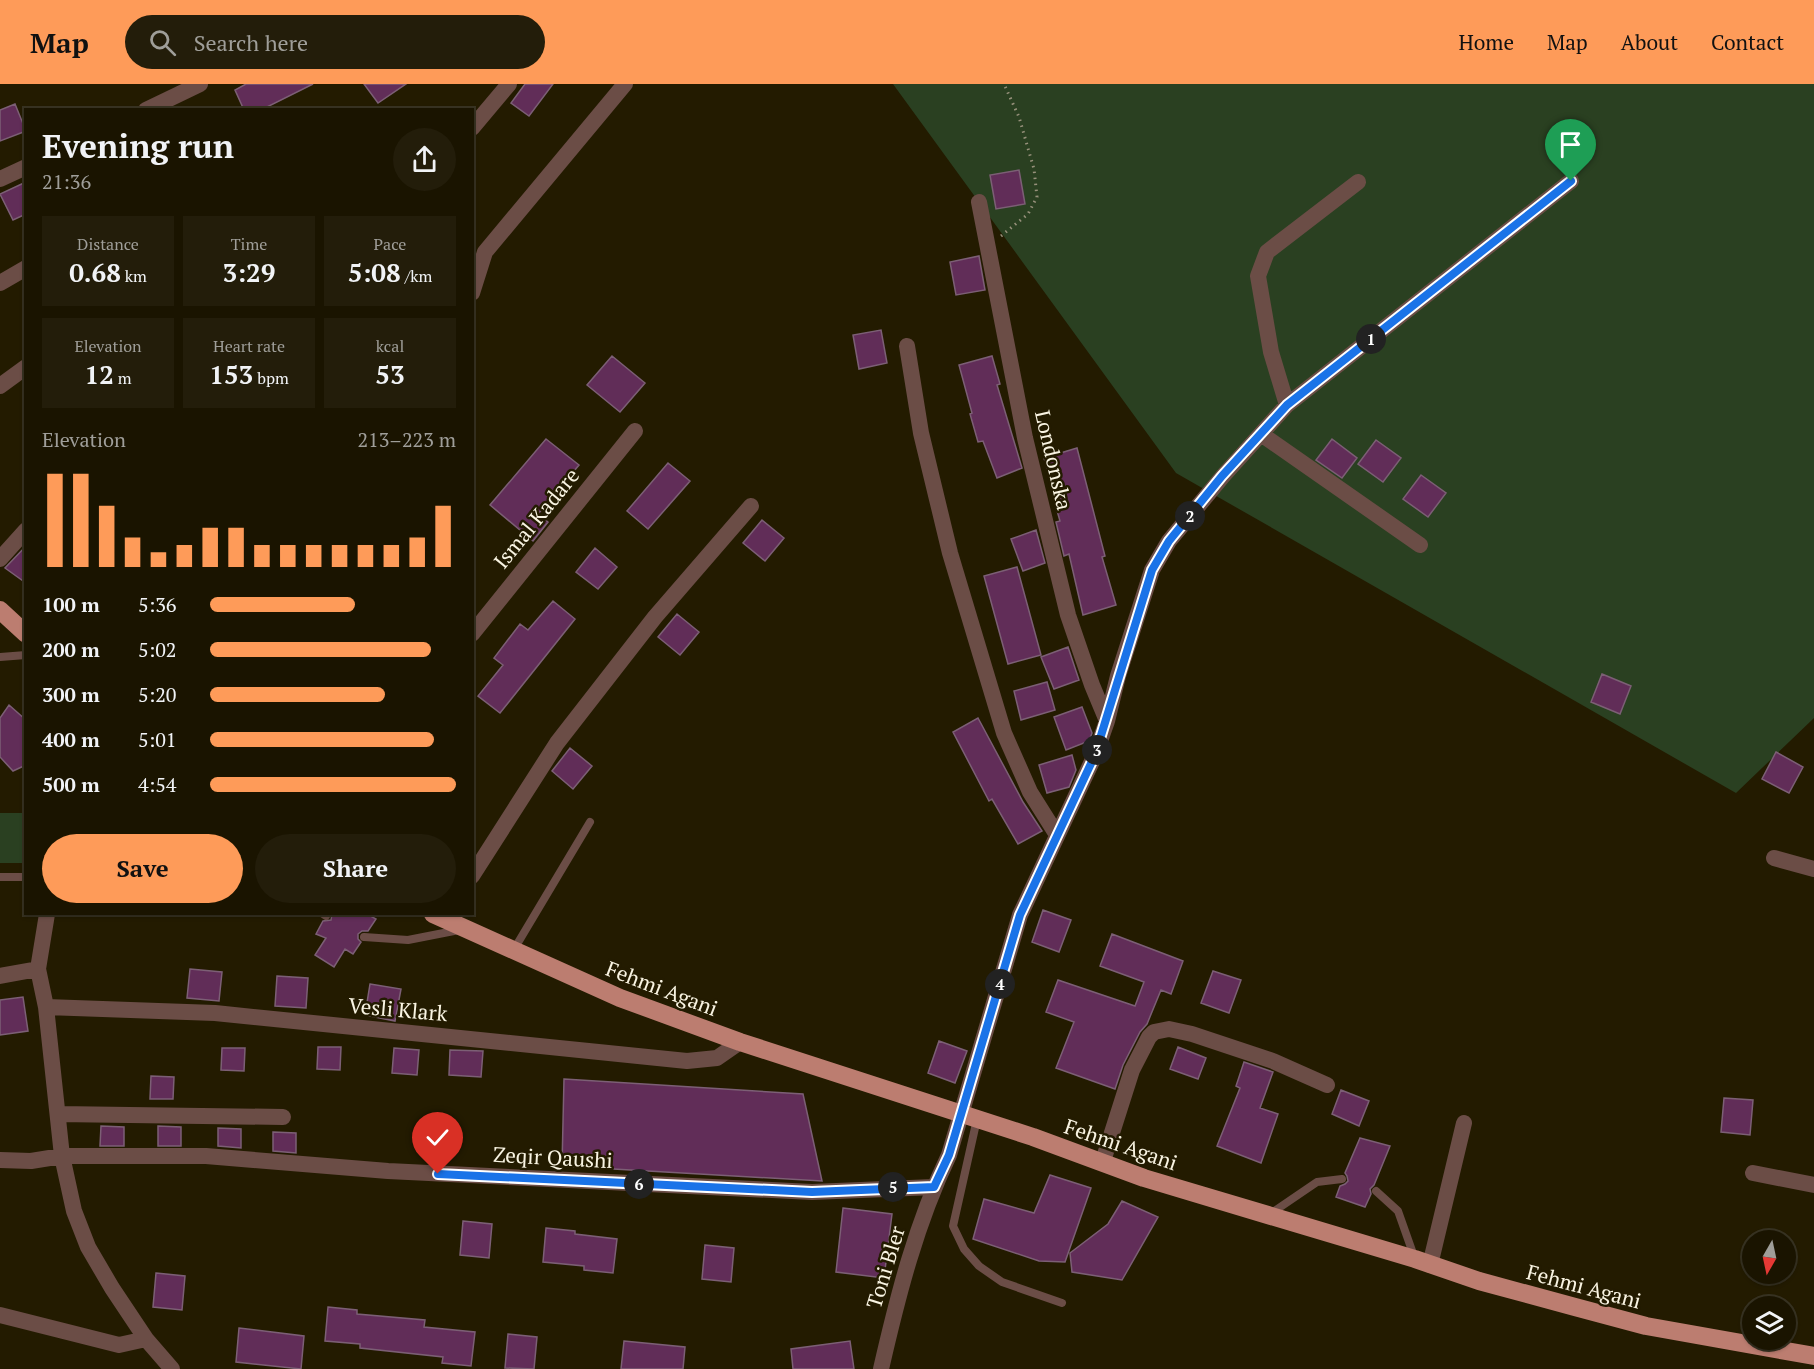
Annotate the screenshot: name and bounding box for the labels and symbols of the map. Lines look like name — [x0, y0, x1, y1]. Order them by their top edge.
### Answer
pin — [1545, 119, 1596, 181]
pin: 1 — [1356, 324, 1386, 354]
street label: Londonska — [1029, 407, 1079, 513]
street label: Ismal Kadare — [487, 462, 585, 574]
pin: 2 — [1175, 501, 1205, 531]
pin: 3 — [1082, 735, 1112, 765]
street label: Fehmi Agani — [602, 954, 722, 1022]
pin: 4 — [985, 969, 1015, 999]
street label: Vesli Klark — [347, 991, 449, 1027]
pin — [412, 1112, 463, 1174]
street label: Fehmi Agani — [1061, 1112, 1181, 1176]
street label: Zeqir Qaushi — [492, 1140, 614, 1174]
pin: 6 — [624, 1169, 654, 1199]
pin: 5 — [878, 1172, 908, 1202]
street label: Toni Bler — [859, 1222, 911, 1312]
north arrow — [1742, 1230, 1796, 1284]
street label: Fehmi Agani — [1524, 1257, 1644, 1315]

